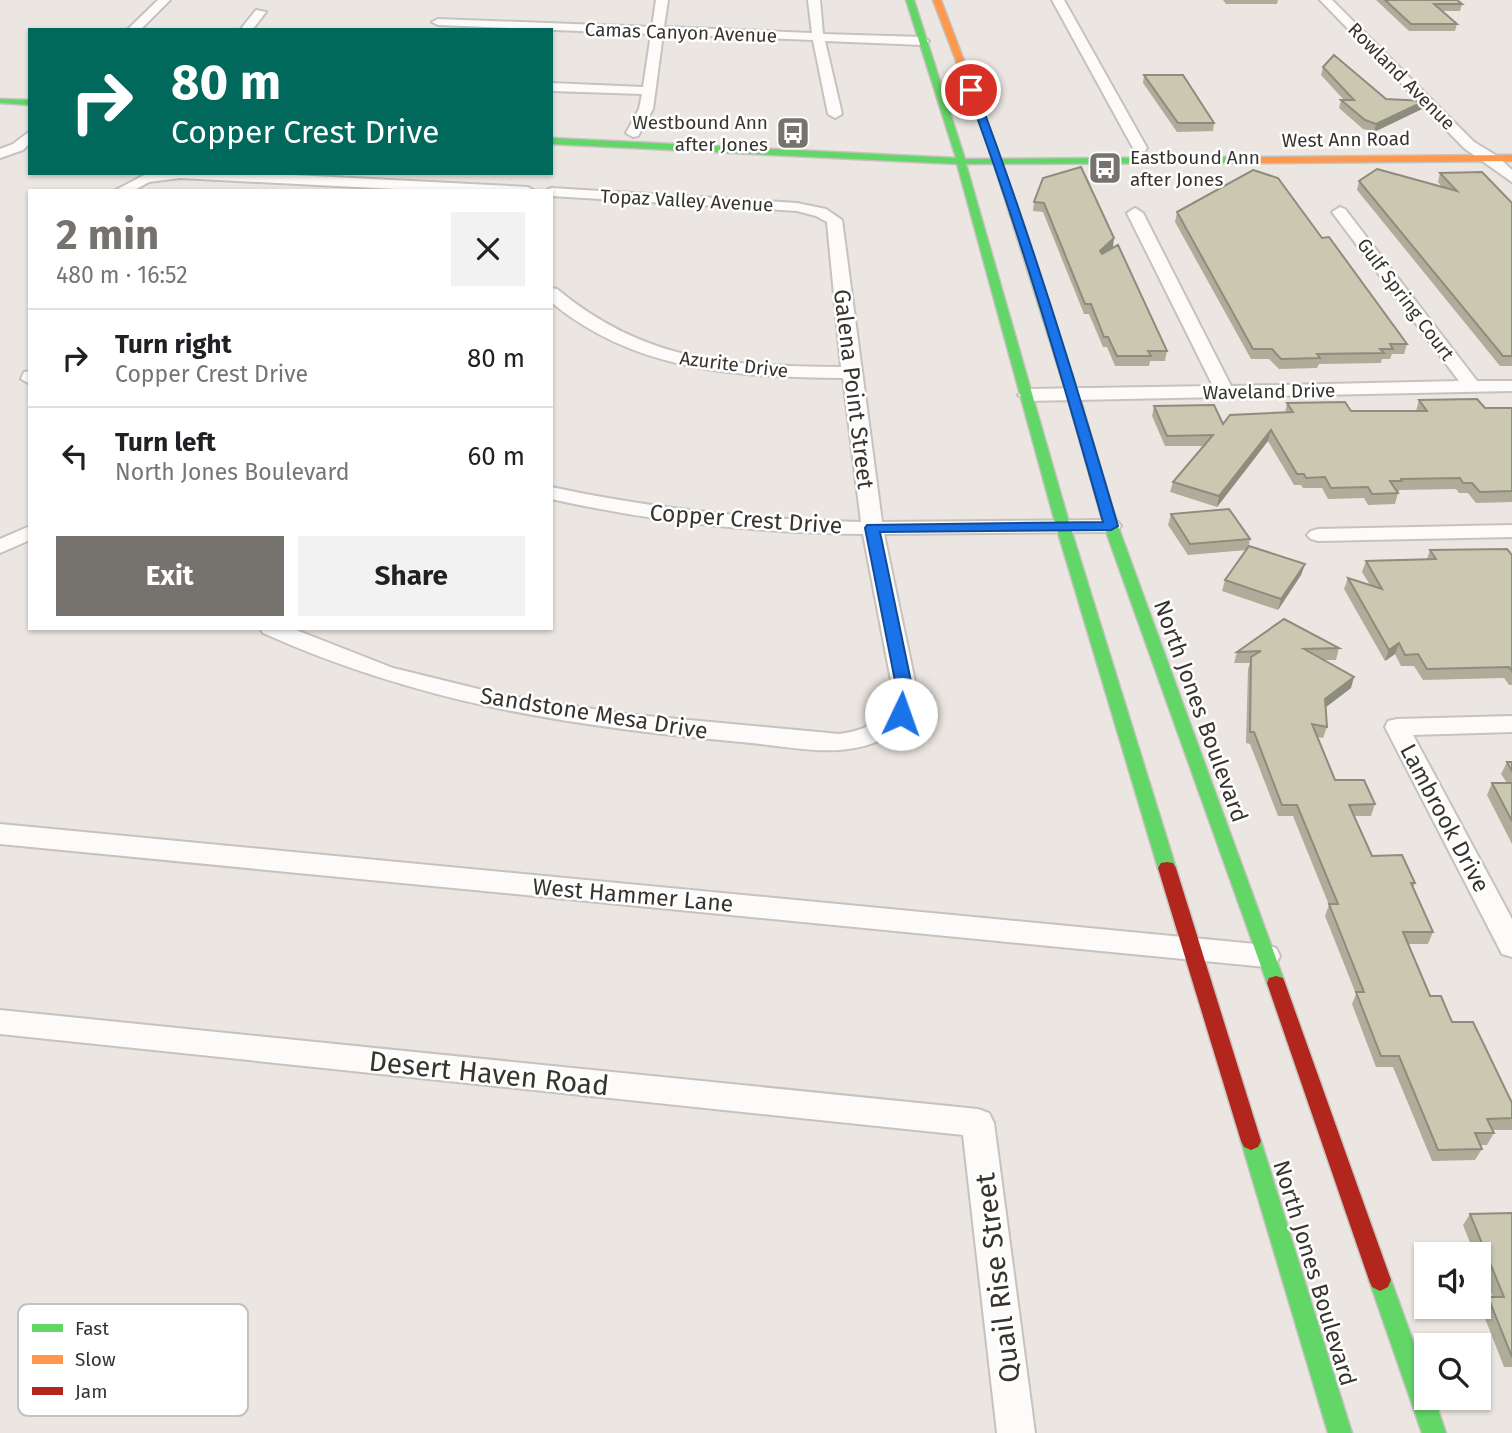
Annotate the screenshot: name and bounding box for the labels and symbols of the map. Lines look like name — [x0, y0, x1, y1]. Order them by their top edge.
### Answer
street label: Camas Canyon Avenue — [584, 18, 778, 47]
street label: Rowland Avenue — [1343, 18, 1460, 135]
pin — [941, 60, 1001, 120]
place label: Westbound Ann after Jones — [632, 111, 768, 156]
bus stop icon: Westbound Ann after Jones — [774, 114, 812, 152]
street label: West Ann Road — [1281, 127, 1411, 152]
place label: Eastbound Ann after Jones — [1130, 146, 1260, 191]
bus stop icon: Eastbound Ann after Jones — [1086, 149, 1124, 187]
street label: Topaz Valley Avenue — [600, 184, 774, 217]
street label: Gulf Spring Court — [1352, 234, 1459, 365]
street label: Galena Point Street — [828, 288, 880, 491]
street label: Azurite Drive — [678, 346, 790, 383]
street label: Waveland Drive — [1202, 379, 1336, 404]
street label: Copper Crest Drive — [649, 498, 843, 540]
street label: North Jones Boulevard — [1148, 596, 1254, 826]
position arrow — [864, 677, 938, 751]
street label: Sandstone Mesa Drive — [478, 681, 710, 745]
street label: Lambrook Drive — [1394, 739, 1496, 897]
street label: West Hammer Lane — [532, 872, 734, 918]
street label: Desert Haven Road — [367, 1044, 611, 1103]
street label: North Jones Boulevard — [1267, 1157, 1363, 1389]
street label: Quail Rise Street — [968, 1170, 1027, 1385]
legend — [18, 1304, 248, 1416]
text: Fast — [75, 1317, 109, 1340]
text: Slow — [75, 1348, 116, 1371]
text: Jam — [75, 1380, 107, 1403]

